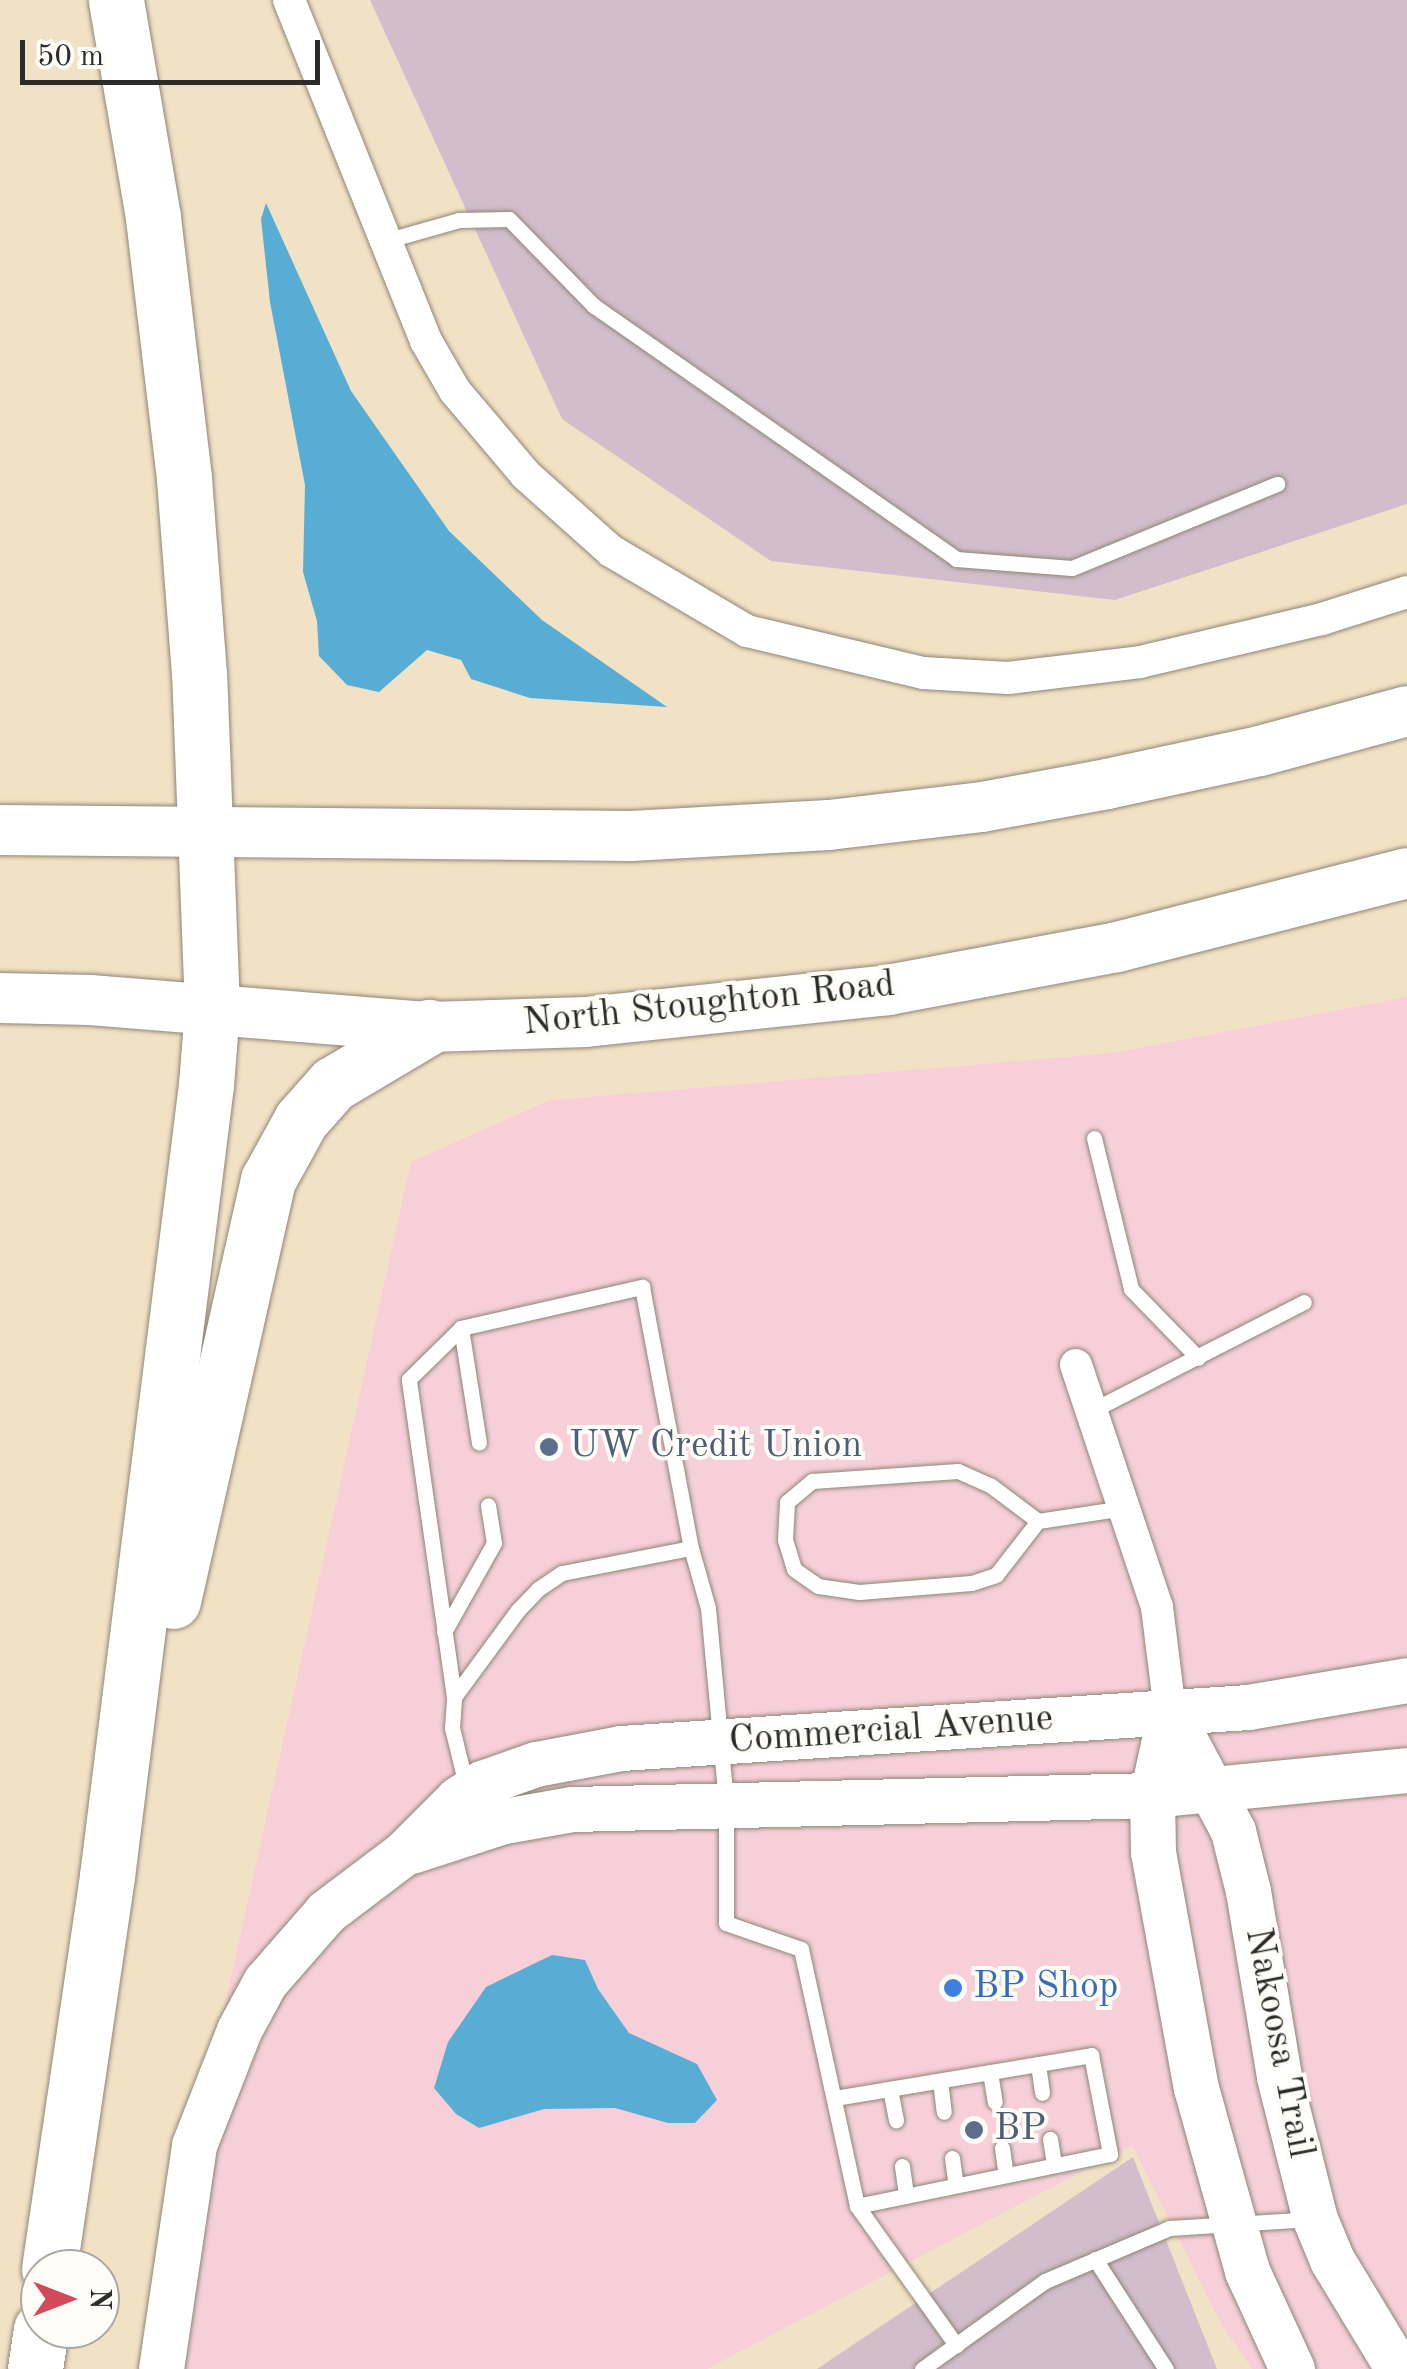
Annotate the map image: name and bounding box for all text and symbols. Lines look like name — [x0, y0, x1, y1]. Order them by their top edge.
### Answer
scale bar — [25, 20, 325, 82]
text: 50 m — [37, 42, 104, 72]
street label: North Stoughton Road — [521, 963, 897, 1047]
place label: UW Credit Union — [569, 1424, 862, 1470]
marker: UW Credit Union — [538, 1436, 560, 1458]
street label: Commercial Avenue — [727, 1697, 1055, 1765]
street label: Nakoosa Trail — [1233, 1924, 1323, 2162]
place label: BP Shop — [973, 1965, 1118, 2011]
marker: BP Shop — [942, 1977, 964, 1999]
place label: BP — [994, 2107, 1046, 2153]
marker: BP — [963, 2119, 985, 2141]
north arrow — [20, 2249, 120, 2349]
text: N — [84, 2288, 112, 2310]

